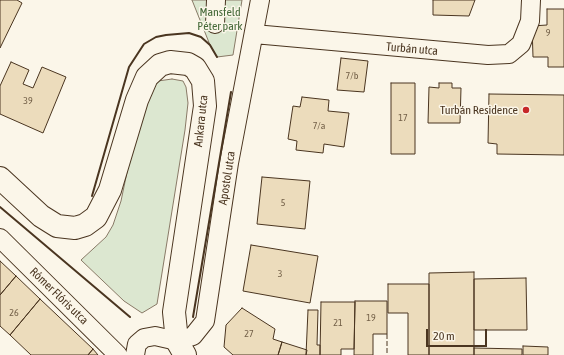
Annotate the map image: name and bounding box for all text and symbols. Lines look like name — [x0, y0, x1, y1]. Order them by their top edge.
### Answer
park label: Mansfeld Péter park — [197, 5, 243, 33]
house number: 9 — [546, 27, 550, 39]
street label: Turbán utca — [386, 40, 438, 58]
house number: 7/b — [346, 70, 358, 82]
street label: Ankara utca — [191, 94, 211, 148]
house number: 39 — [23, 95, 33, 107]
place label: Turbán Residence — [440, 103, 518, 117]
marker: Turbán Residence — [521, 105, 531, 115]
house number: 17 — [398, 112, 408, 124]
house number: 7/a — [313, 120, 325, 132]
street label: Apostol utca — [216, 150, 238, 206]
house number: 5 — [281, 197, 285, 209]
street label: Rómer Flóris utca — [27, 265, 91, 327]
house number: 3 — [278, 268, 282, 280]
house number: 26 — [9, 307, 19, 319]
house number: 19 — [366, 312, 376, 324]
house number: 21 — [333, 317, 343, 329]
scale bar — [428, 321, 489, 347]
house number: 27 — [244, 328, 254, 340]
text: 20 m — [433, 329, 455, 343]

